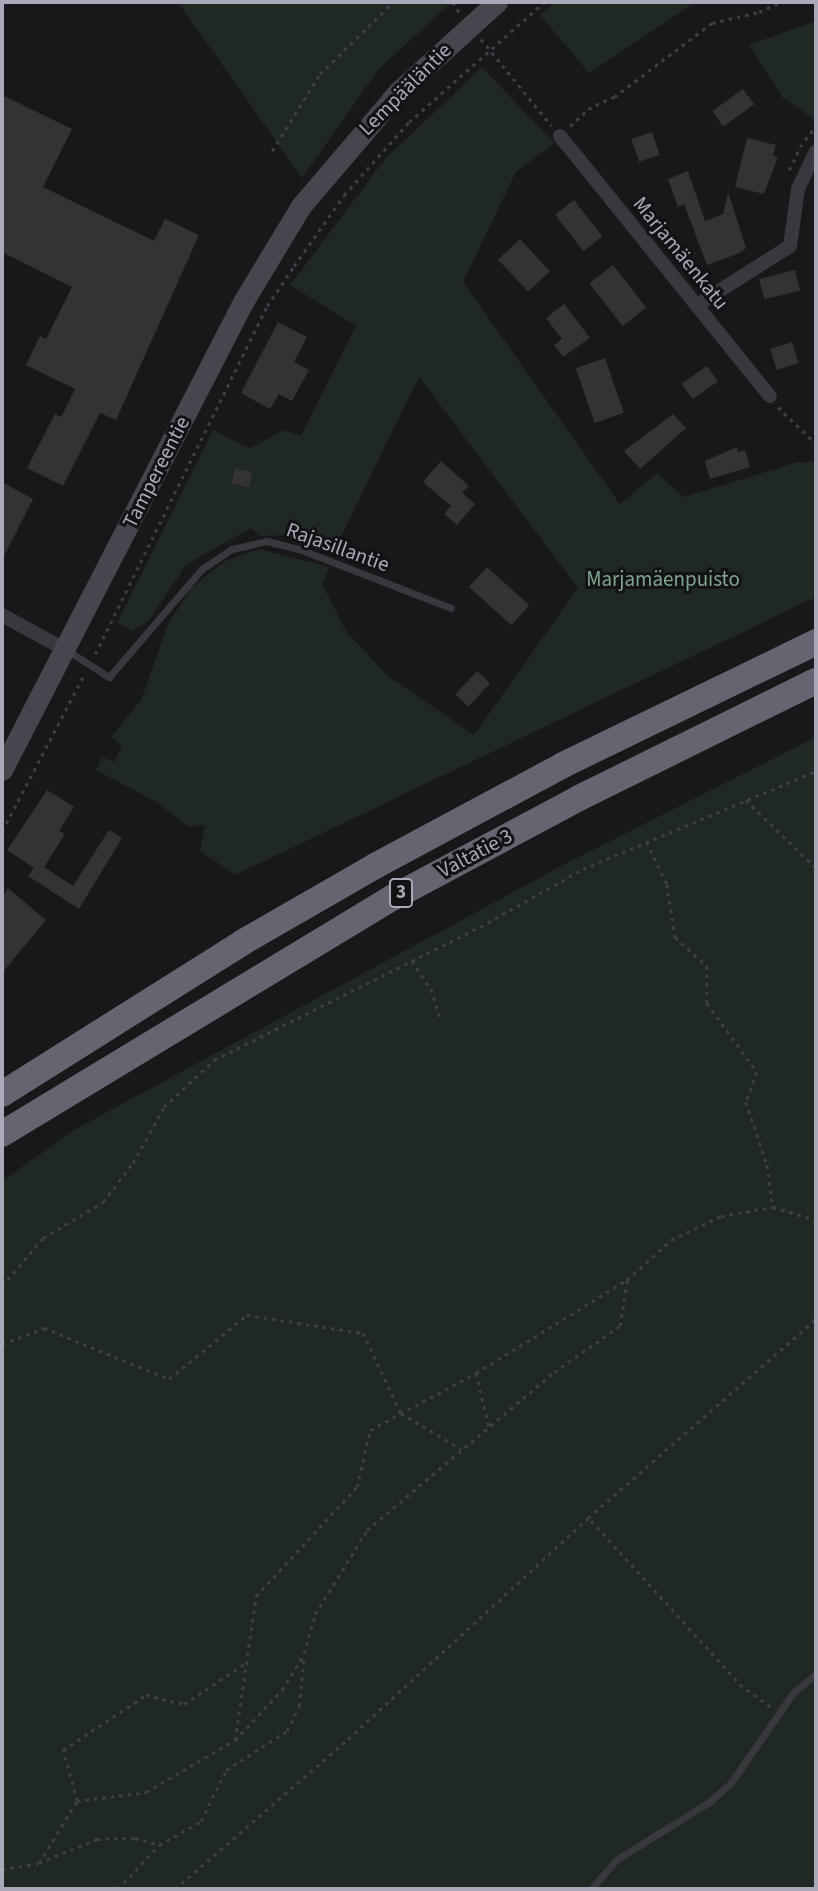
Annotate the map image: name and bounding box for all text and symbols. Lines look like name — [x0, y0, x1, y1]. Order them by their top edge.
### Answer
street label: Lempääläntie — [354, 38, 456, 140]
street label: Marjamäenkatu — [628, 192, 734, 314]
street label: Tampereentie — [117, 412, 195, 532]
street label: Rajasillantie — [283, 517, 393, 577]
park label: Marjamäenpuisto — [586, 566, 740, 592]
street label: Valtatie 3 — [434, 823, 516, 883]
road number: 3 — [389, 878, 413, 908]

